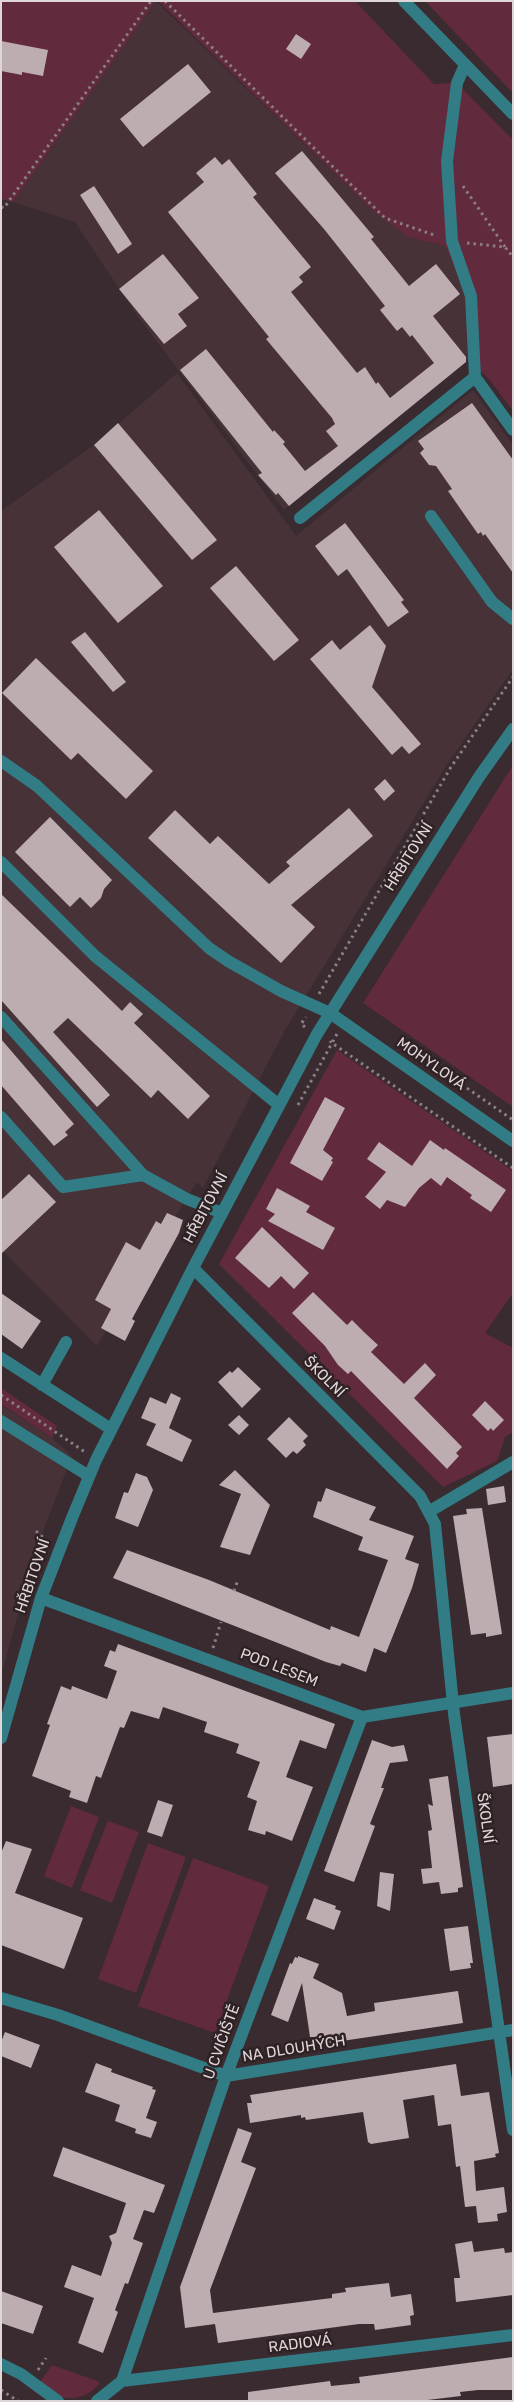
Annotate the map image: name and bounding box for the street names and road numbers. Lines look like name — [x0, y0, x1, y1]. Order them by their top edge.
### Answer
street label: HŘBITOVNÍ — [381, 819, 437, 895]
street label: MOHYLOVÁ — [393, 1034, 469, 1094]
street label: HŘBITOVNÍ — [180, 1170, 232, 1246]
street label: ŠKOLNÍ — [300, 1353, 348, 1401]
street label: HŘBITOVNÍ — [12, 1537, 54, 1615]
street label: POD LESEM — [238, 1645, 320, 1691]
street label: ŠKOLNÍ — [473, 1792, 497, 1844]
street label: U CVIČIŠTĚ — [200, 2002, 244, 2082]
street label: NA DLOUHÝCH — [241, 2032, 347, 2066]
street label: RADIOVÁ — [267, 2331, 333, 2357]

